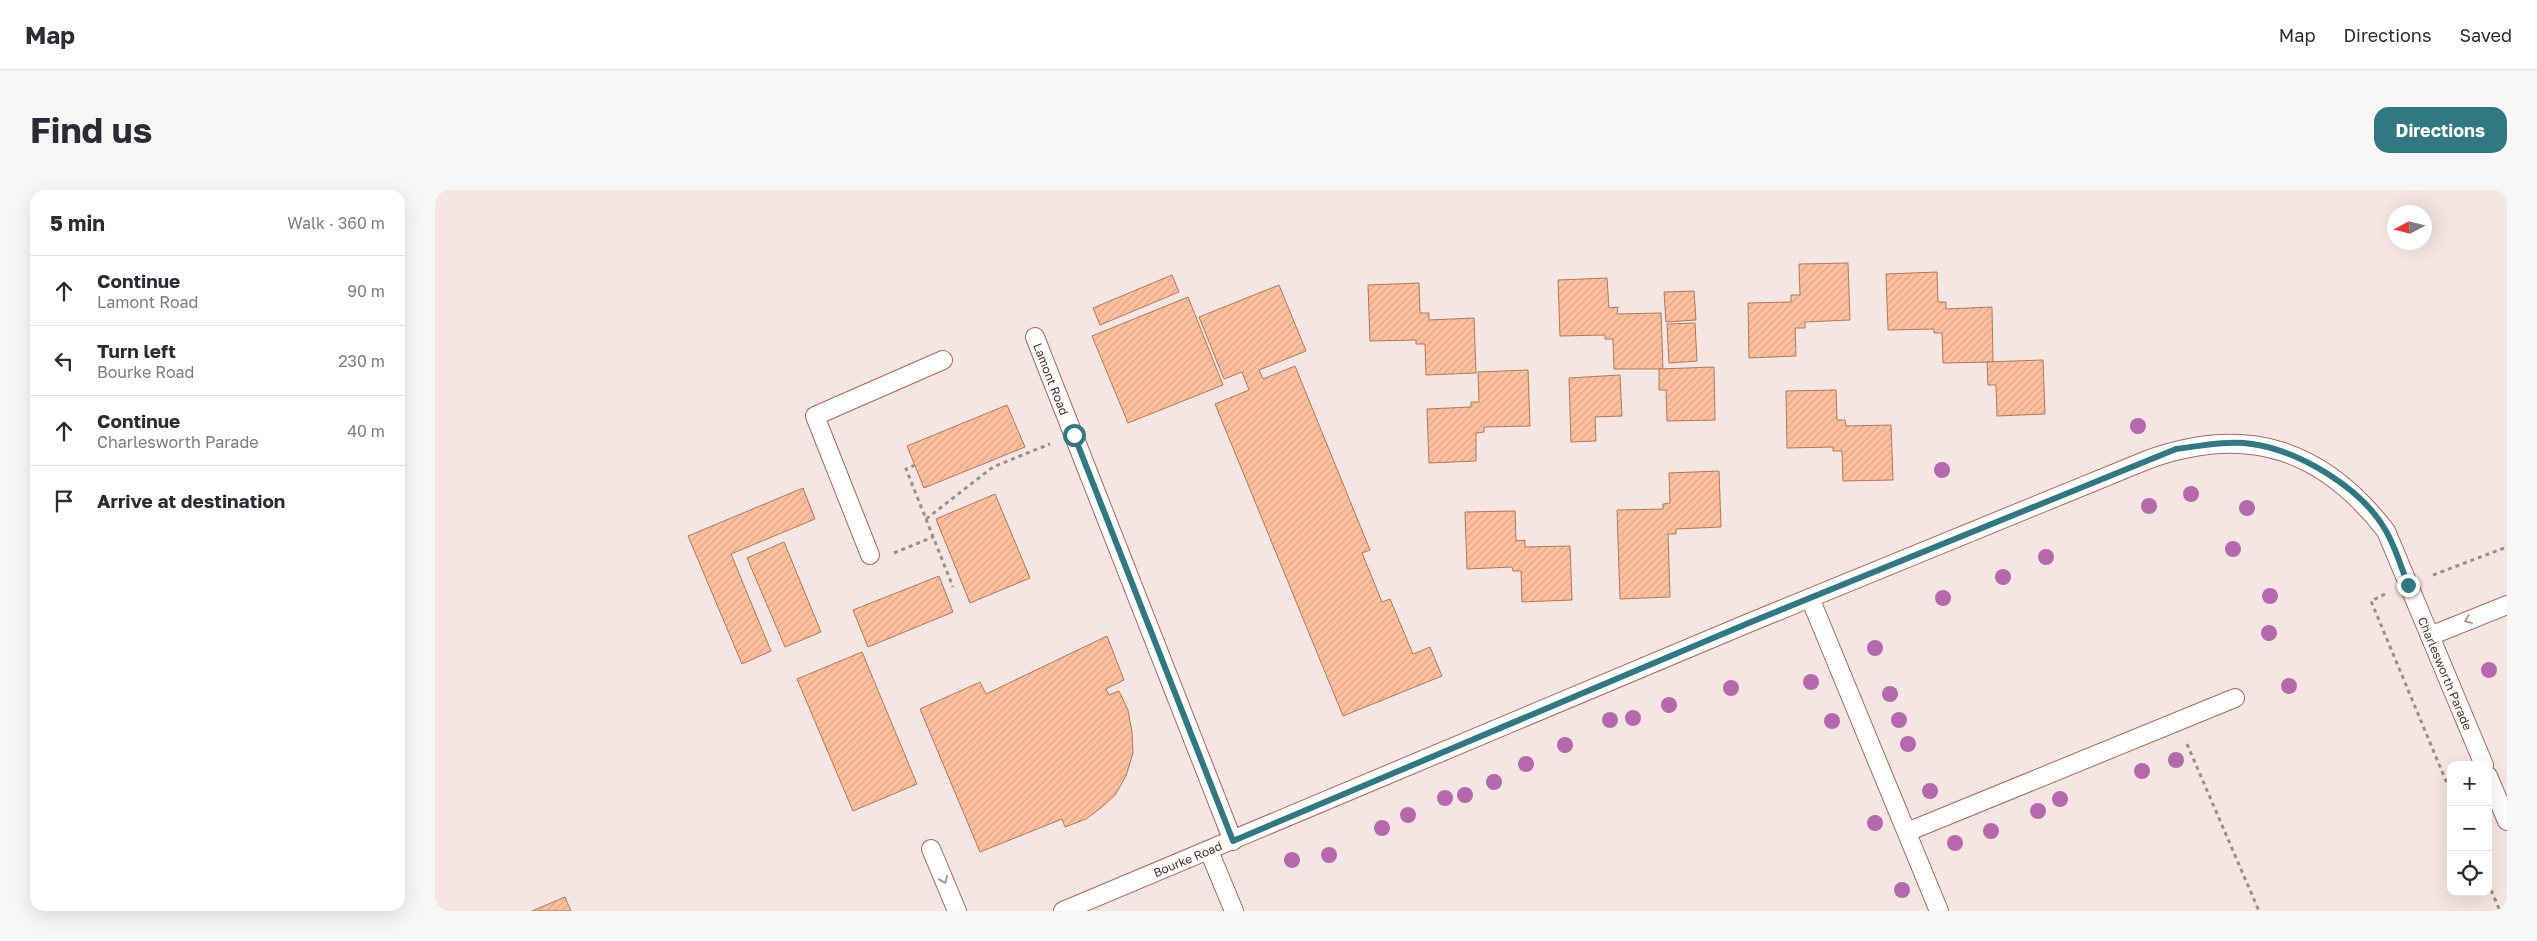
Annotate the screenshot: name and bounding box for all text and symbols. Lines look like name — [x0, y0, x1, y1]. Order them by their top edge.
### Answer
text: Map — [25, 20, 75, 49]
text: Map — [2279, 24, 2315, 46]
text: Directions — [2343, 24, 2431, 46]
text: Saved — [2459, 24, 2512, 46]
button: Directions — [2374, 107, 2507, 153]
text: Find us — [30, 109, 152, 151]
north arrow — [2387, 205, 2432, 250]
text: 5 min — [50, 210, 105, 236]
text: Walk · 360 m — [287, 213, 385, 233]
text: Continue — [97, 269, 180, 292]
icon: ahead — [50, 277, 78, 305]
text: 90 m — [347, 281, 385, 301]
text: Lamont Road — [97, 292, 198, 312]
text: Turn left — [97, 339, 176, 362]
street label: Lamont Road — [1031, 341, 1072, 417]
icon: left — [50, 347, 78, 375]
text: 230 m — [338, 351, 385, 371]
text: Bourke Road — [97, 362, 194, 382]
text: Continue — [97, 409, 180, 432]
icon: ahead — [50, 417, 78, 445]
text: 40 m — [347, 421, 385, 441]
route start — [1063, 424, 1086, 447]
text: Charlesworth Parade — [97, 432, 259, 452]
icon: arrive — [50, 487, 78, 515]
text: Arrive at destination — [97, 489, 285, 512]
route end — [2397, 574, 2420, 597]
street label: Charlesworth Parade — [2415, 614, 2476, 732]
one-way arrow — [2465, 615, 2473, 625]
map controls — [2447, 761, 2492, 896]
button: + — [2447, 761, 2492, 806]
button: − — [2447, 806, 2492, 851]
street label: Bourke Road — [1151, 838, 1224, 880]
button: locate — [2447, 851, 2492, 896]
one-way arrow — [938, 875, 948, 884]

